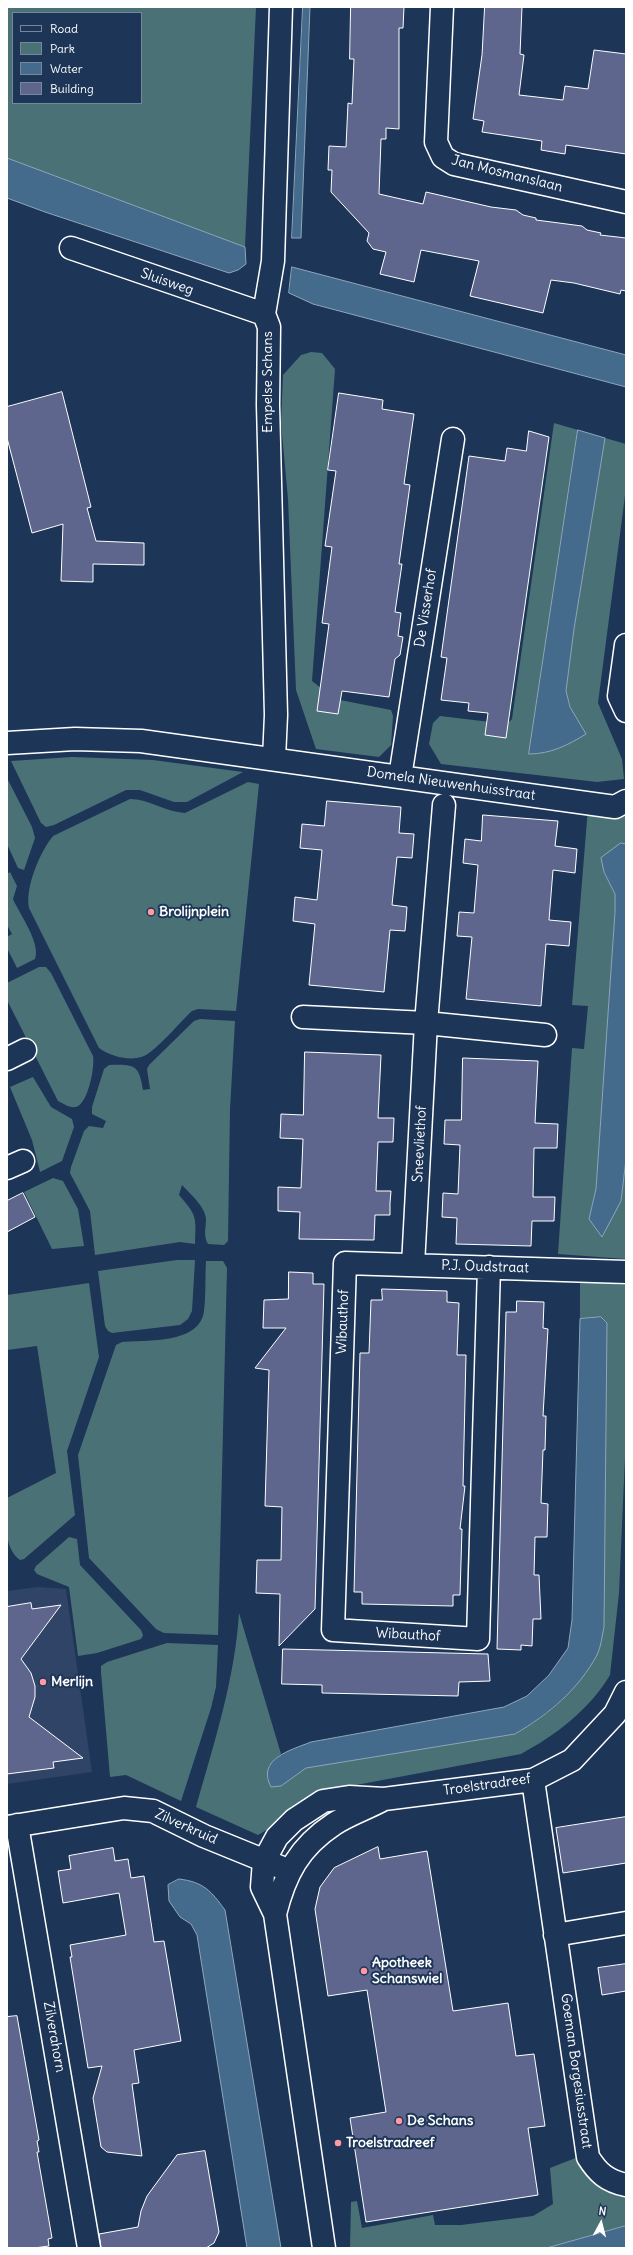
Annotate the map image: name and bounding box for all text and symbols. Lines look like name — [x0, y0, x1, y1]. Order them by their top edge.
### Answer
legend — [12, 12, 142, 104]
text: Road — [50, 21, 78, 36]
text: Park — [50, 41, 75, 56]
text: Water — [50, 61, 83, 76]
text: Building — [50, 81, 94, 96]
street label: Jan Mosmanslaan — [450, 152, 564, 196]
street label: Sluisweg — [138, 265, 196, 299]
street label: Empelse Schans — [260, 331, 276, 433]
street label: De Visserhof — [412, 568, 440, 648]
street label: Domela Nieuwenhuisstraat — [366, 764, 536, 804]
place label: Brolijnplein — [159, 904, 229, 920]
marker: Brolijnplein — [146, 907, 156, 917]
street label: Sneevliethof — [410, 1105, 430, 1183]
street label: P.J. Oudstraat — [441, 1257, 529, 1277]
street label: Wibauthof — [333, 1289, 353, 1355]
street label: Wibauthof — [375, 1625, 441, 1645]
place label: Merlijn — [51, 1674, 93, 1690]
marker: Merlijn — [38, 1677, 48, 1687]
street label: Troelstradreef — [442, 1771, 532, 1799]
street label: Zilverkruid — [152, 1806, 220, 1848]
place label: Apotheek Schanswiel — [372, 1955, 442, 1988]
marker: Apotheek Schanswiel — [359, 1966, 369, 1976]
street label: Goeman Borgesiusstraat — [557, 1992, 595, 2150]
street label: Zilverahorn — [39, 2000, 69, 2074]
place label: De Schans — [407, 2113, 473, 2129]
marker: De Schans — [394, 2116, 404, 2126]
place label: Troelstradreef — [346, 2135, 434, 2151]
marker: Troelstradreef — [333, 2138, 343, 2148]
north arrow — [581, 2203, 621, 2243]
text: N — [598, 2204, 607, 2219]

